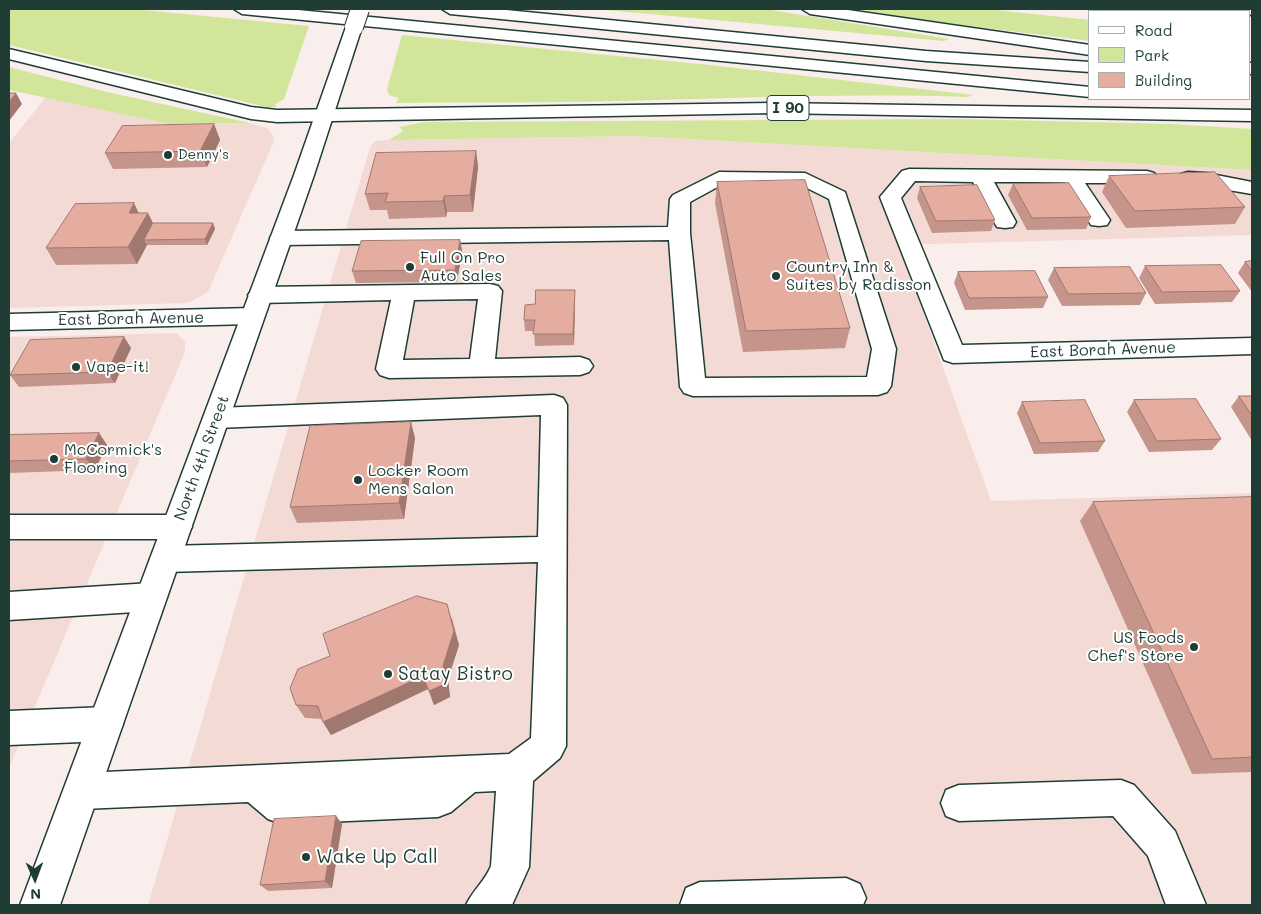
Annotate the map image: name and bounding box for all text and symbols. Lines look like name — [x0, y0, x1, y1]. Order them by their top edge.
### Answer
legend — [1088, 10, 1251, 100]
text: Road — [1135, 20, 1172, 40]
text: Park — [1135, 45, 1169, 65]
text: Building — [1135, 70, 1192, 90]
road number: I 90 — [767, 96, 809, 120]
place label: Denny's — [178, 147, 229, 163]
marker: Denny's — [162, 149, 174, 161]
place label: Full On Pro Auto Sales — [420, 248, 505, 286]
place label: Country Inn & Suites by Radisson — [786, 257, 931, 295]
marker: Full On Pro Auto Sales — [404, 261, 416, 273]
marker: Country Inn & Suites by Radisson — [770, 270, 782, 282]
street label: East Borah Avenue — [58, 308, 204, 330]
street label: East Borah Avenue — [1030, 338, 1176, 362]
place label: Vape-it! — [86, 357, 149, 377]
marker: Vape-it! — [70, 361, 82, 373]
street label: North 4th Street — [170, 393, 234, 523]
place label: McCormick's Flooring — [64, 440, 162, 478]
marker: McCormick's Flooring — [48, 453, 60, 465]
place label: Locker Room Mens Salon — [368, 461, 469, 499]
marker: Locker Room Mens Salon — [352, 474, 364, 486]
place label: US Foods Chef's Store — [1088, 628, 1184, 666]
marker: US Foods Chef's Store — [1188, 641, 1200, 653]
place label: Satay Bistro — [398, 663, 513, 685]
marker: Satay Bistro — [382, 668, 394, 680]
place label: Wake Up Call — [316, 846, 438, 868]
marker: Wake Up Call — [300, 851, 312, 863]
north arrow — [10, 854, 60, 904]
text: N — [30, 885, 41, 904]

